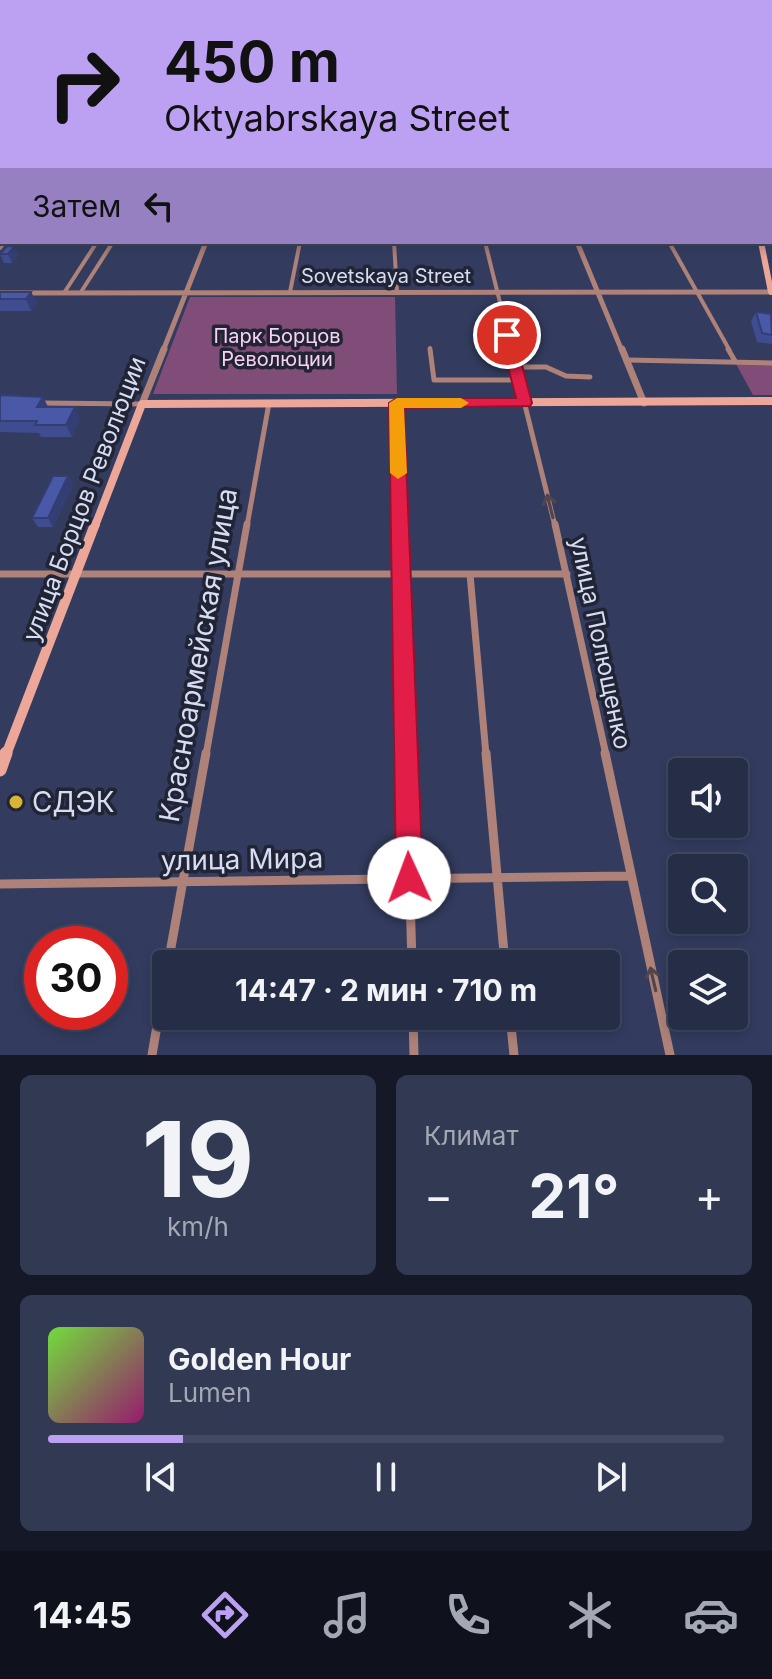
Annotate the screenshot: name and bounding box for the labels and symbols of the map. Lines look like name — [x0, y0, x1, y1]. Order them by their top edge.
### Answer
street label: Sovetskaya Street — [301, 264, 472, 288]
pin — [473, 301, 541, 369]
park label: Парк Борцов Революции — [213, 324, 341, 371]
street label: улица Борцов Революции — [16, 353, 152, 645]
street label: Красноармейская улица — [152, 485, 244, 825]
one-way arrow — [542, 494, 557, 520]
street label: улица Полющенко — [564, 534, 638, 752]
place label: СДЭК — [32, 785, 115, 819]
marker: СДЭК — [7, 793, 25, 811]
position arrow — [367, 836, 451, 920]
street label: улица Мира — [160, 841, 324, 877]
speed limit sign: 30 — [24, 926, 128, 1030]
one-way arrow — [645, 967, 660, 992]

